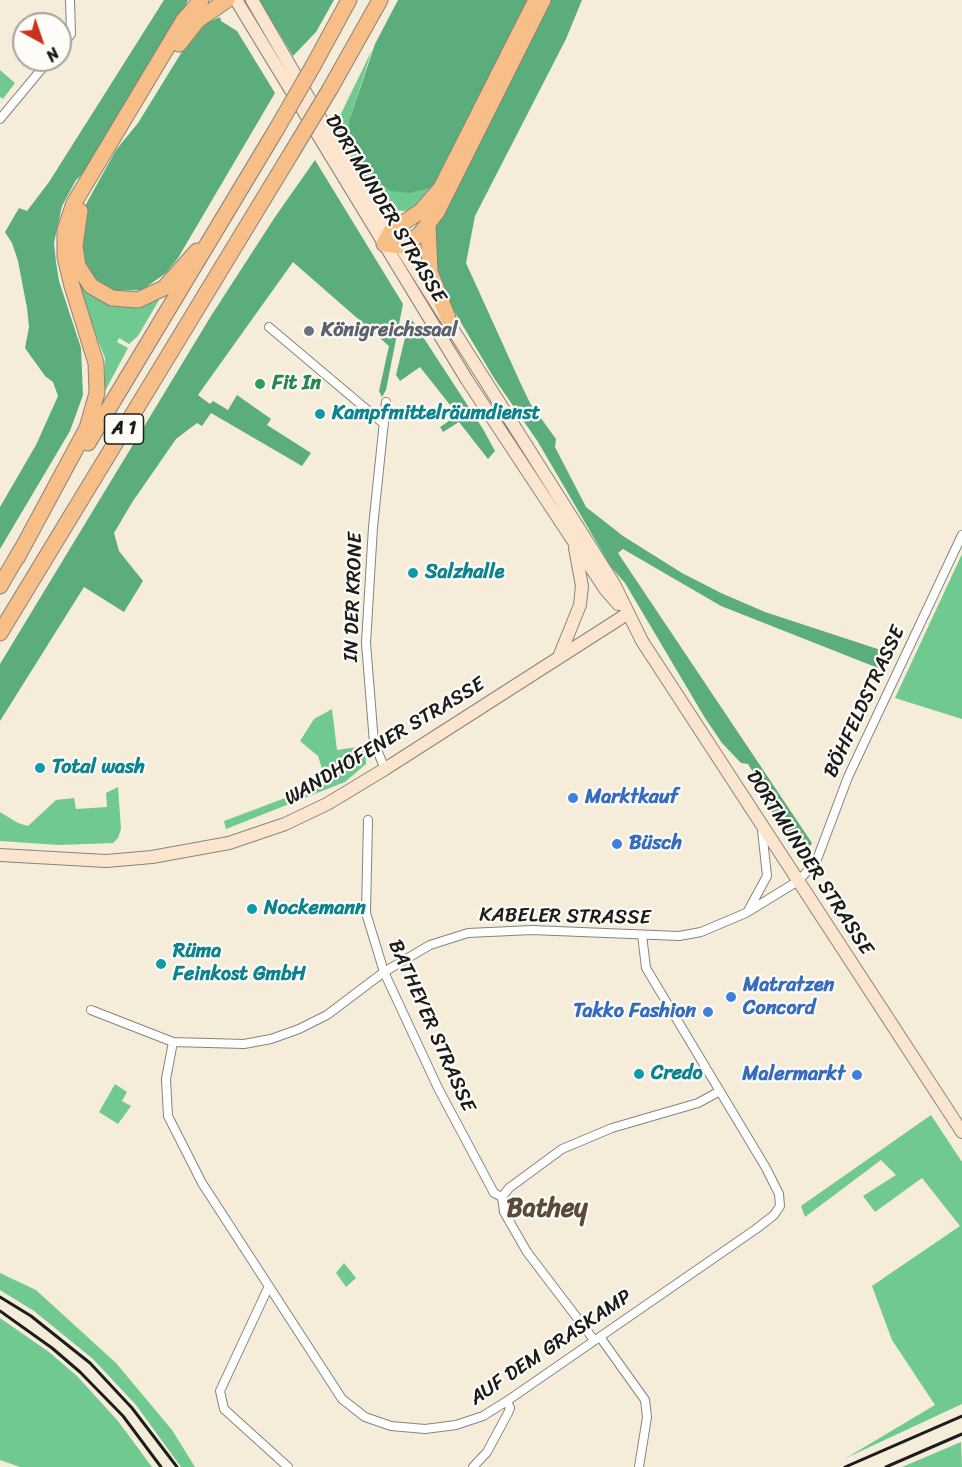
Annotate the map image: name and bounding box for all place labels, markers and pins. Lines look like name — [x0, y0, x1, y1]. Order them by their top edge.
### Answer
place label: Königreichssaal — [321, 319, 457, 343]
marker: Königreichssaal — [302, 324, 316, 338]
place label: Fit In — [272, 372, 321, 396]
marker: Fit In — [253, 377, 267, 391]
place label: Kampfmittelräumdienst — [332, 402, 540, 426]
marker: Kampfmittelräumdienst — [313, 407, 327, 421]
place label: Salzhalle — [425, 561, 504, 585]
marker: Salzhalle — [406, 566, 420, 580]
place label: Total wash — [52, 756, 145, 780]
marker: Total wash — [33, 761, 47, 775]
place label: Marktkauf — [585, 786, 678, 810]
marker: Marktkauf — [566, 791, 580, 805]
place label: Büsch — [629, 832, 682, 856]
marker: Büsch — [610, 837, 624, 851]
place label: Nockemann — [264, 897, 366, 921]
marker: Nockemann — [245, 902, 259, 916]
place label: Rüma Feinkost GmbH — [173, 940, 306, 987]
marker: Rüma Feinkost GmbH — [154, 957, 168, 971]
place label: Matratzen Concord — [743, 974, 834, 1021]
marker: Matratzen Concord — [724, 990, 738, 1004]
place label: Takko Fashion — [573, 1000, 696, 1024]
marker: Takko Fashion — [701, 1005, 715, 1019]
place label: Credo — [651, 1062, 703, 1086]
place label: Malermarkt — [742, 1063, 845, 1087]
marker: Credo — [632, 1067, 646, 1081]
marker: Malermarkt — [850, 1068, 864, 1082]

